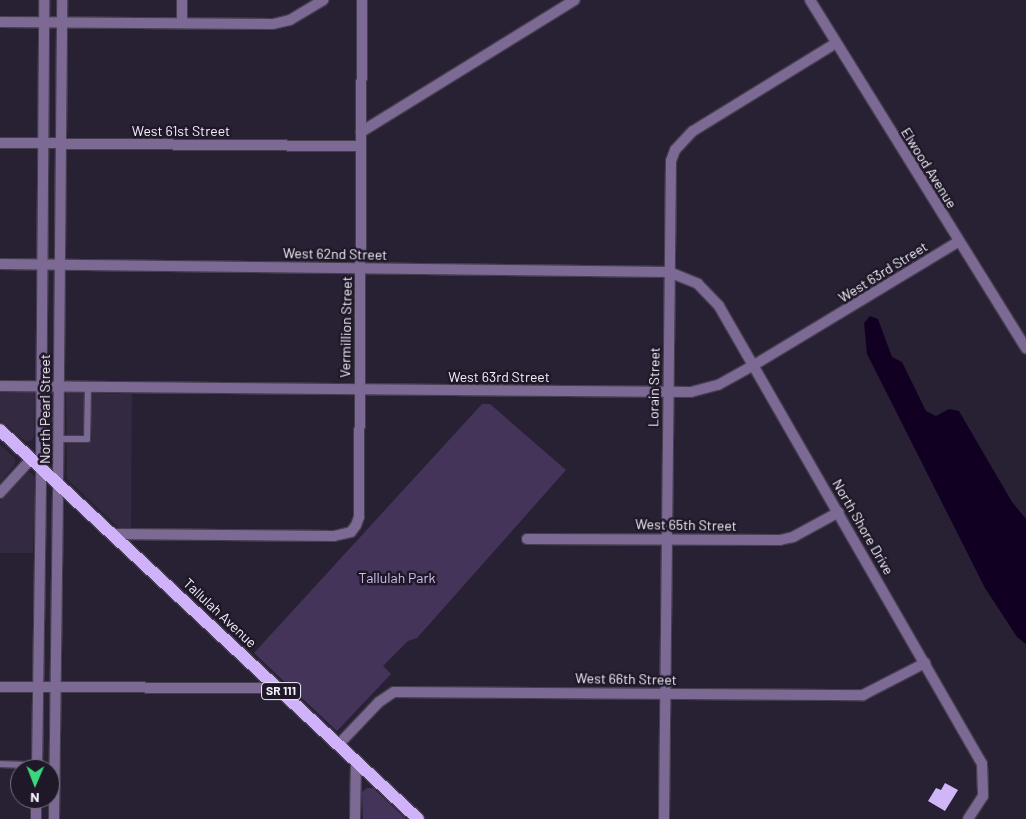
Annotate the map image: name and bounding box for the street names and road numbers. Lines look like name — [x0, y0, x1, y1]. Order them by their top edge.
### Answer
street label: West 61st Street — [132, 123, 230, 139]
street label: Elwood Avenue — [898, 125, 960, 211]
street label: West 63rd Street — [835, 238, 931, 306]
street label: West 62nd Street — [283, 245, 387, 263]
street label: Vermillion Street — [337, 276, 355, 378]
street label: Lorain Street — [645, 347, 663, 427]
street label: North Pearl Street — [37, 354, 53, 464]
street label: West 63rd Street — [448, 369, 550, 385]
street label: North Shore Drive — [829, 476, 897, 578]
street label: West 65th Street — [635, 516, 737, 534]
street label: Tallulah Avenue — [180, 575, 260, 651]
street label: West 66th Street — [575, 670, 677, 688]
road number: SR 111 — [261, 681, 301, 700]

